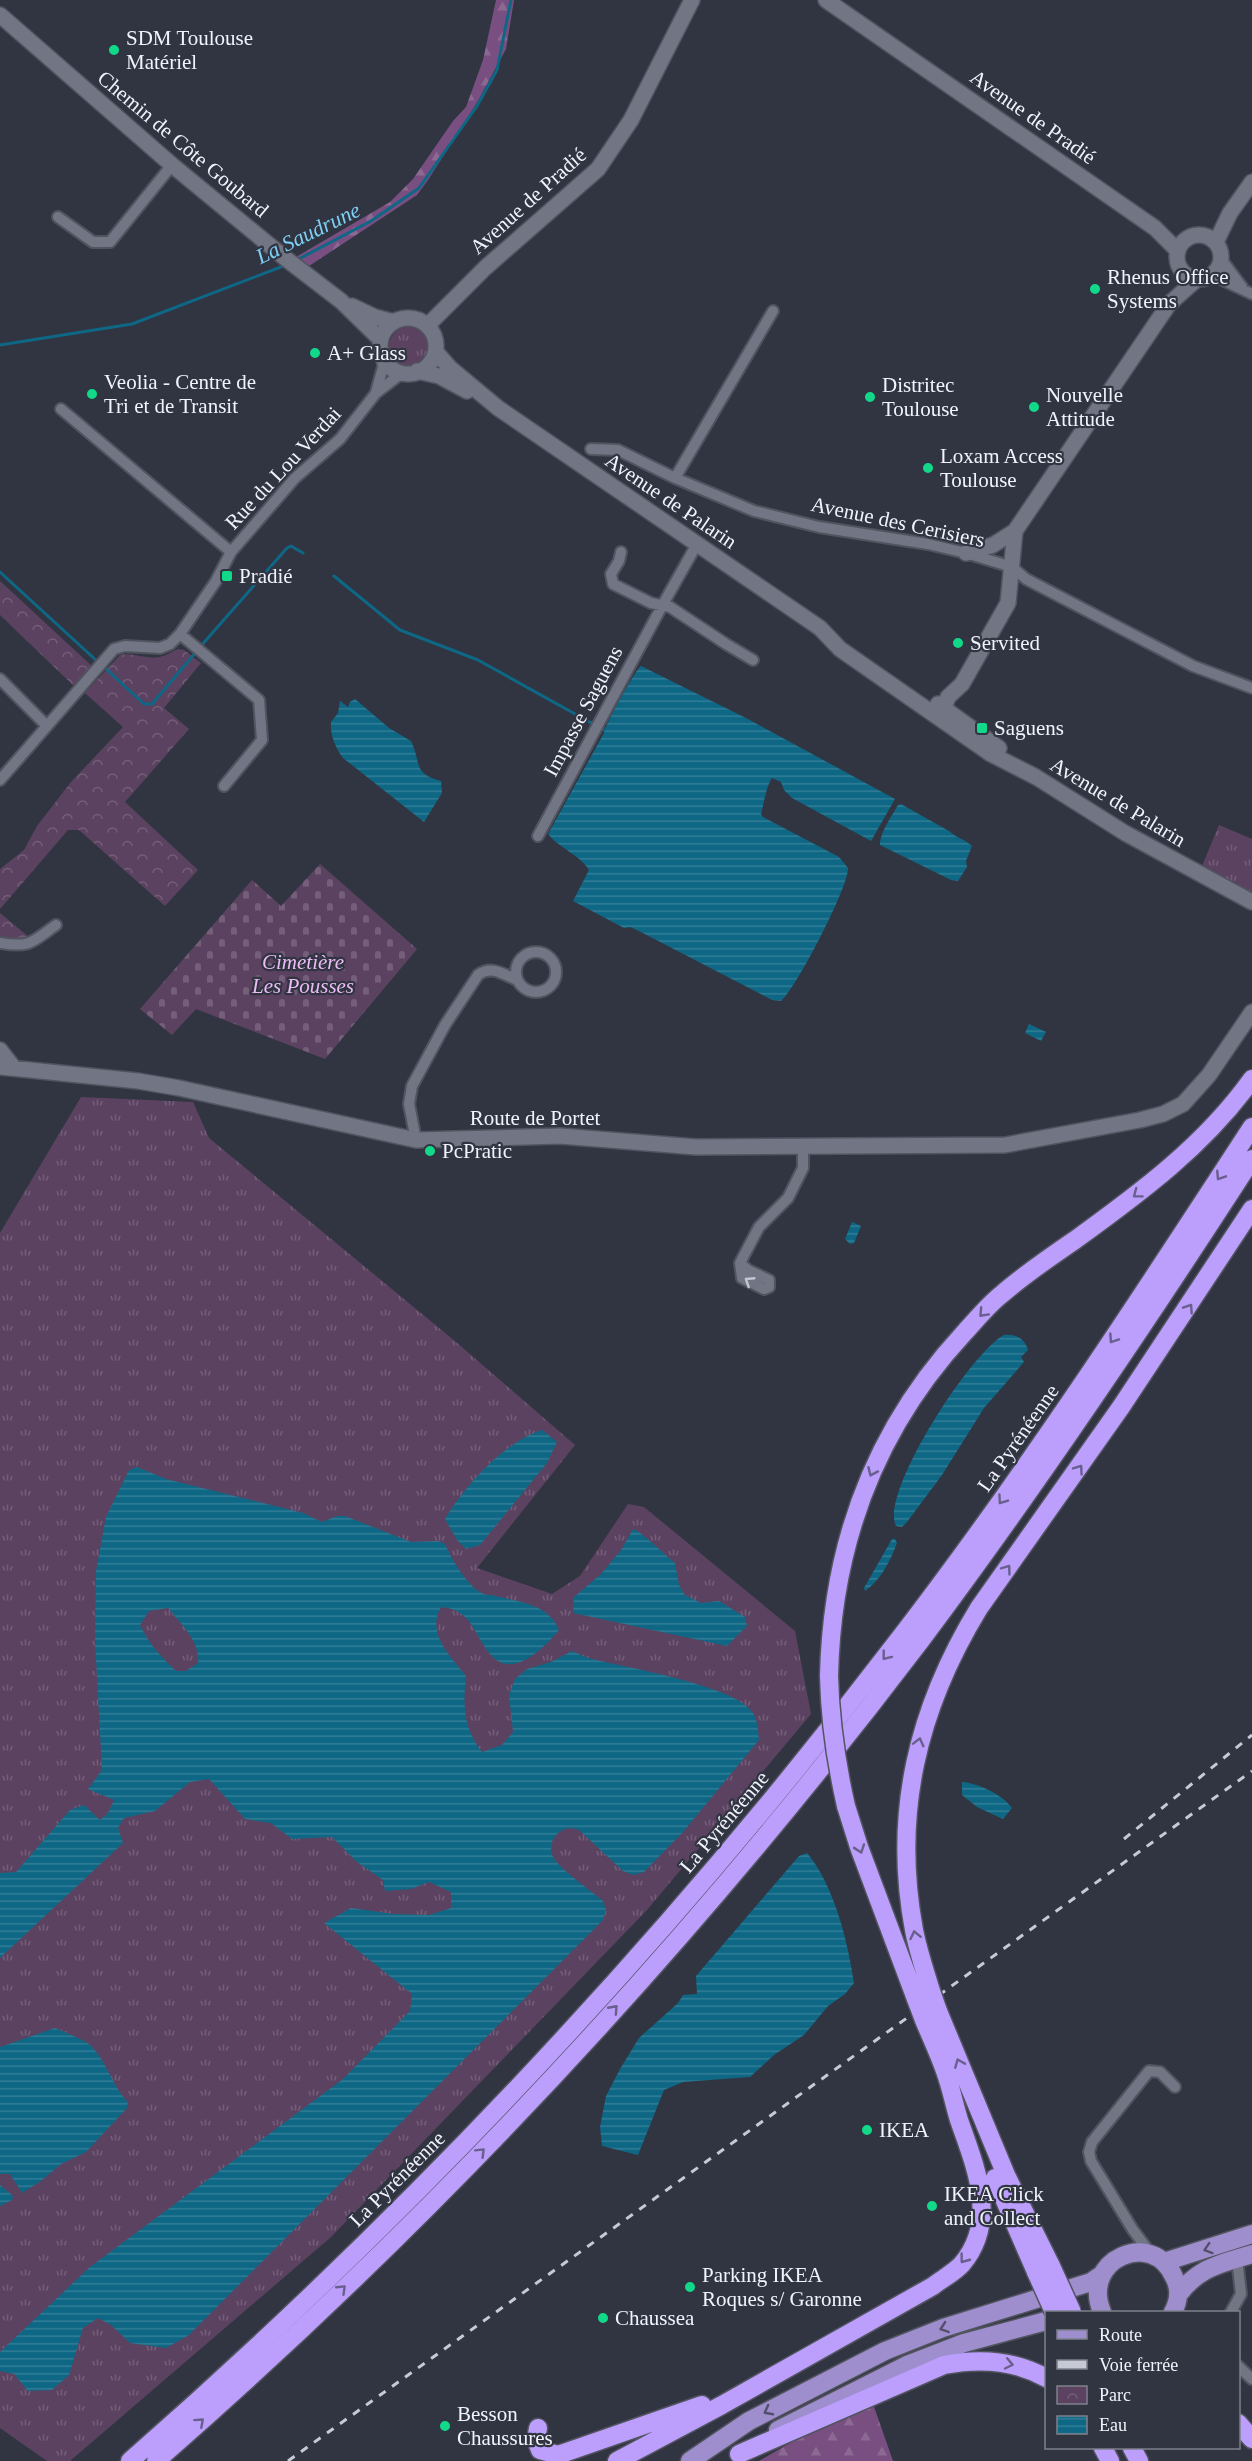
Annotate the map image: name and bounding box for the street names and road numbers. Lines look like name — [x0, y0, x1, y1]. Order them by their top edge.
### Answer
street label: Avenue de Pradié — [966, 65, 1100, 169]
street label: Chemin de Côte Goubard — [93, 66, 274, 223]
street label: Avenue de Pradié — [465, 143, 591, 259]
street label: Rue du Lou Verdai — [220, 402, 346, 534]
street label: Avenue de Palarin — [601, 448, 742, 554]
street label: Avenue des Cerisiers — [809, 492, 987, 552]
street label: Impasse Saguens — [539, 642, 627, 780]
street label: Avenue de Palarin — [1046, 752, 1190, 852]
street label: Route de Portet — [470, 1106, 600, 1130]
street label: La Pyrénéenne — [972, 1380, 1064, 1496]
street label: La Pyrénéenne — [675, 1766, 773, 1878]
street label: La Pyrénéenne — [344, 2126, 450, 2232]

